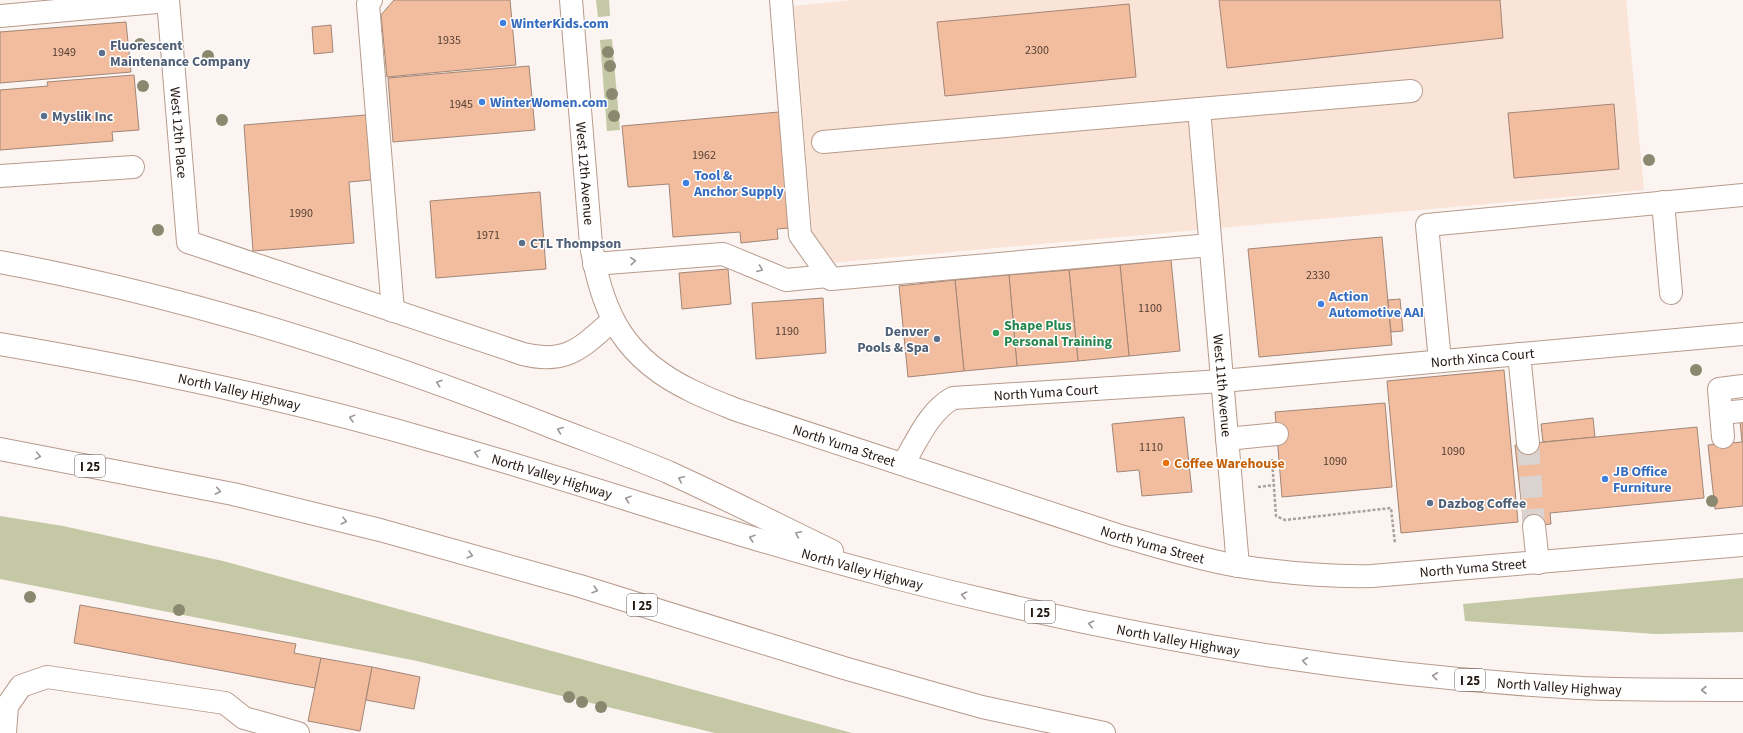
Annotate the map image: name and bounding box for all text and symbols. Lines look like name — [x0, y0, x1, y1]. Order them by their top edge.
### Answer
place label: WinterKids.com — [511, 14, 609, 34]
marker: WinterKids.com — [498, 18, 508, 28]
house number: 1935 — [437, 32, 461, 49]
place label: Fluorescent Maintenance Company — [110, 36, 251, 72]
house number: 2300 — [1025, 42, 1049, 59]
house number: 1949 — [52, 44, 76, 61]
marker: Fluorescent Maintenance Company — [97, 48, 107, 58]
street label: West 12th Place — [164, 86, 192, 179]
place label: WinterWomen.com — [490, 93, 608, 113]
house number: 1945 — [449, 96, 473, 113]
marker: WinterWomen.com — [477, 97, 487, 107]
place label: Myslik Inc — [52, 107, 114, 127]
marker: Myslik Inc — [39, 111, 49, 121]
street label: West 12th Avenue — [570, 121, 598, 226]
house number: 1962 — [692, 147, 716, 164]
place label: Tool & Anchor Supply — [693, 166, 785, 202]
marker: Tool & Anchor Supply — [681, 178, 691, 188]
house number: 1990 — [289, 205, 313, 222]
house number: 1971 — [476, 227, 500, 244]
place label: CTL Thompson — [530, 234, 621, 254]
marker: CTL Thompson — [517, 238, 527, 248]
one-way arrow — [630, 257, 636, 266]
one-way arrow — [756, 264, 764, 272]
house number: 2330 — [1306, 267, 1330, 284]
place label: Action Automotive AAI — [1328, 287, 1424, 323]
marker: Action Automotive AAI — [1316, 299, 1326, 309]
house number: 1100 — [1138, 300, 1162, 317]
place label: Shape Plus Personal Training — [1004, 316, 1112, 352]
place label: Denver Pools & Spa — [857, 322, 929, 358]
house number: 1190 — [775, 323, 799, 340]
marker: Shape Plus Personal Training — [991, 328, 1001, 338]
street label: West 11th Avenue — [1207, 333, 1236, 438]
marker: Denver Pools & Spa — [932, 334, 942, 344]
street label: North Xinca Court — [1430, 344, 1536, 373]
street label: North Valley Highway — [176, 369, 303, 416]
one-way arrow — [435, 380, 442, 388]
street label: North Yuma Court — [993, 380, 1099, 406]
one-way arrow — [348, 414, 355, 423]
street label: North Yuma Street — [790, 420, 898, 473]
one-way arrow — [557, 426, 564, 434]
house number: 1110 — [1139, 439, 1163, 456]
house number: 1090 — [1441, 443, 1465, 460]
one-way arrow — [474, 449, 481, 458]
street label: North Valley Highway — [489, 449, 615, 505]
one-way arrow — [35, 451, 42, 460]
house number: 1090 — [1323, 453, 1347, 470]
place label: Coffee Warehouse — [1174, 454, 1285, 474]
road number: I 25 — [75, 455, 105, 477]
marker: Coffee Warehouse — [1161, 458, 1171, 468]
place label: JB Office Furniture — [1613, 462, 1671, 498]
marker: JB Office Furniture — [1600, 474, 1610, 484]
one-way arrow — [677, 476, 685, 484]
one-way arrow — [214, 487, 221, 495]
place label: Dazbog Coffee — [1438, 494, 1526, 514]
one-way arrow — [625, 495, 632, 504]
marker: Dazbog Coffee — [1425, 498, 1435, 508]
one-way arrow — [340, 516, 347, 525]
street label: North Yuma Street — [1098, 521, 1207, 570]
one-way arrow — [795, 531, 802, 539]
one-way arrow — [749, 535, 756, 543]
street label: North Valley Highway — [799, 544, 925, 596]
one-way arrow — [466, 550, 473, 559]
street label: North Yuma Street — [1419, 554, 1528, 583]
one-way arrow — [591, 586, 598, 594]
one-way arrow — [961, 591, 968, 599]
road number: I 25 — [627, 594, 657, 616]
road number: I 25 — [1025, 601, 1055, 623]
one-way arrow — [1088, 620, 1094, 628]
street label: North Valley Highway — [1115, 620, 1242, 662]
one-way arrow — [1302, 657, 1309, 666]
road number: I 25 — [1455, 669, 1485, 691]
one-way arrow — [1431, 672, 1438, 681]
street label: North Valley Highway — [1496, 673, 1622, 700]
one-way arrow — [1701, 686, 1707, 694]

